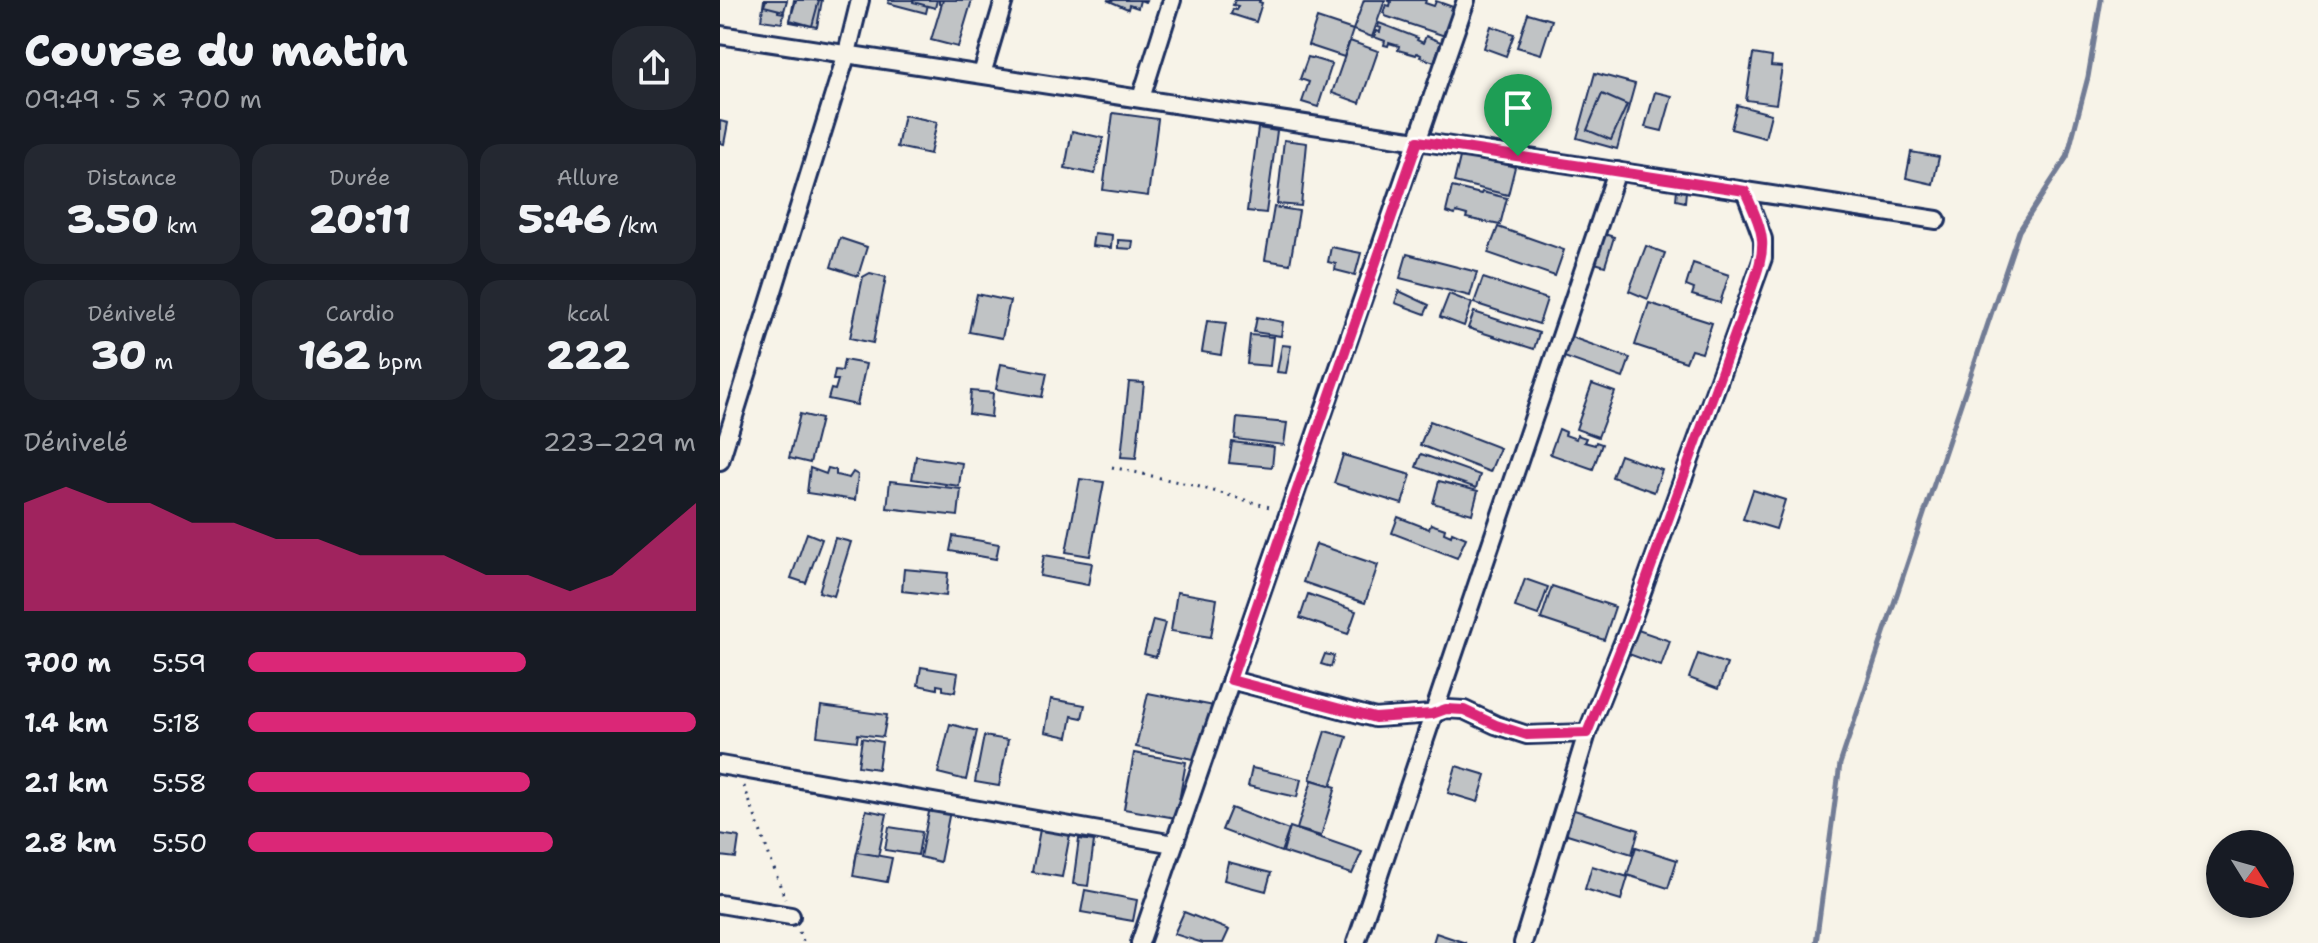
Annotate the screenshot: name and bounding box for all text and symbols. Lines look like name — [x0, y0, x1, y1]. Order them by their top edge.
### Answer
text: Course du matin — [24, 21, 408, 80]
button: share — [612, 26, 696, 110]
pin — [1484, 74, 1552, 156]
text: 09:49 · 5 × 700 m — [24, 81, 262, 116]
icon: arrive — [1496, 86, 1540, 130]
text: Distance — [87, 163, 177, 192]
text: Durée — [330, 163, 390, 192]
text: Allure — [557, 163, 619, 192]
text: 3.50 — [66, 192, 159, 246]
text: 20:11 — [309, 192, 411, 246]
text: 5:46 — [518, 192, 611, 246]
text: km — [159, 211, 198, 240]
text: /km — [611, 211, 658, 240]
text: Dénivelé — [88, 299, 176, 328]
text: Cardio — [325, 299, 395, 328]
text: kcal — [567, 299, 609, 328]
text: 30 — [91, 328, 147, 382]
text: 162 — [298, 328, 371, 382]
text: 222 — [546, 328, 630, 382]
text: m — [147, 347, 173, 376]
text: bpm — [371, 347, 422, 376]
text: Dénivelé — [24, 424, 129, 459]
text: 223–229 m — [543, 424, 696, 459]
text: 700 m — [24, 645, 111, 680]
text: 5:59 — [152, 645, 206, 680]
text: 1.4 km — [24, 705, 108, 740]
text: 5:18 — [152, 705, 201, 740]
text: 2.1 km — [24, 765, 108, 800]
text: 5:58 — [152, 765, 207, 800]
text: 2.8 km — [24, 825, 117, 860]
text: 5:50 — [152, 825, 207, 860]
north arrow — [2206, 830, 2294, 918]
map controls — [2206, 830, 2294, 918]

